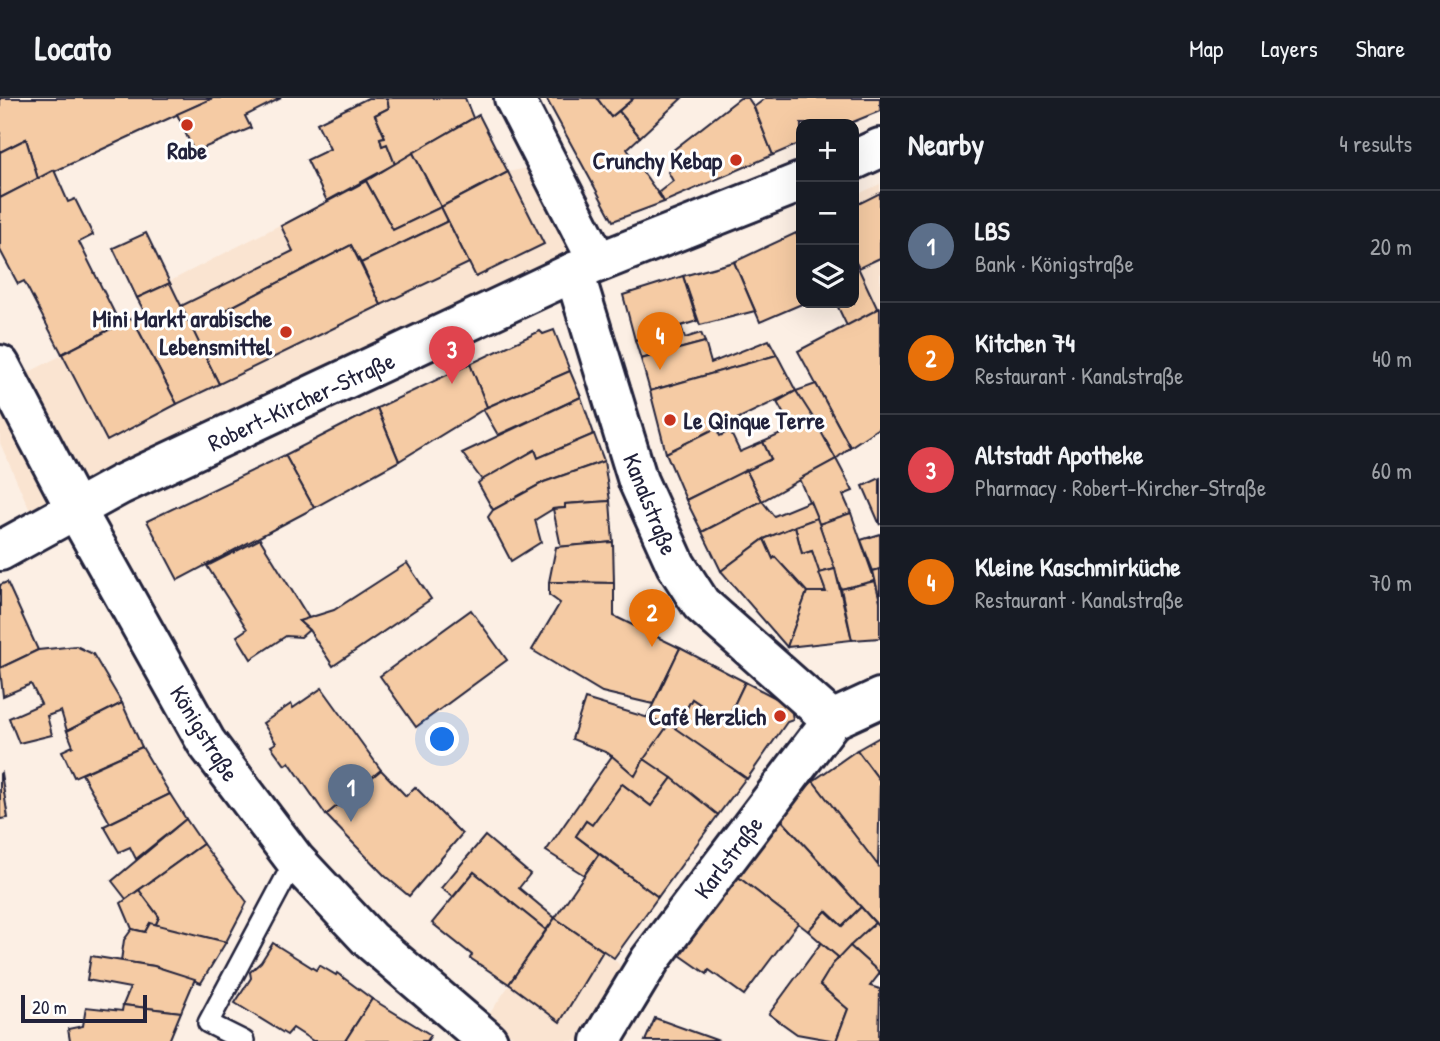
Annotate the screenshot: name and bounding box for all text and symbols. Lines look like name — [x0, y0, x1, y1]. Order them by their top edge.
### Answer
text: Locato — [35, 26, 111, 70]
text: Map — [1189, 32, 1223, 64]
text: Layers — [1261, 32, 1318, 64]
text: Share — [1356, 32, 1405, 64]
marker: Rabe — [179, 117, 195, 133]
map controls — [796, 119, 859, 308]
button: + — [796, 119, 859, 182]
text: Nearby — [908, 124, 984, 164]
text: 4 results — [1339, 128, 1412, 159]
place label: Rabe — [167, 134, 207, 166]
place label: Crunchy Kebap — [592, 144, 723, 177]
marker: Crunchy Kebap — [728, 152, 744, 168]
button: − — [796, 182, 859, 245]
text: LBS — [975, 213, 1010, 248]
text: 1 — [927, 231, 935, 262]
text: 20 m — [1370, 231, 1412, 262]
button: layers — [796, 245, 859, 308]
text: Bank · Königstraße — [975, 248, 1134, 279]
place label: Mini Markt arabische Lebensmittel — [92, 302, 273, 362]
pin: 4 — [637, 312, 683, 370]
marker: Mini Markt arabische Lebensmittel — [278, 324, 294, 340]
text: Kitchen 74 — [975, 325, 1075, 360]
pin: 3 — [429, 326, 475, 384]
text: 2 — [926, 343, 936, 374]
text: 40 m — [1372, 343, 1412, 374]
street label: Robert-Kircher-Straße — [203, 344, 400, 458]
text: Restaurant · Kanalstraße — [975, 360, 1183, 391]
place label: Le Qinque Terre — [684, 404, 825, 437]
marker: Le Qinque Terre — [662, 412, 678, 428]
text: Altstadt Apotheke — [975, 437, 1143, 472]
street label: Kanalstraße — [616, 448, 686, 560]
text: 3 — [926, 455, 936, 486]
text: 60 m — [1372, 455, 1412, 486]
text: Pharmacy · Robert-Kircher-Straße — [975, 472, 1266, 503]
text: Kleine Kaschmirküche — [975, 549, 1181, 584]
text: 4 — [927, 567, 935, 598]
text: 70 m — [1369, 567, 1412, 598]
text: Restaurant · Kanalstraße — [975, 584, 1183, 615]
pin: 2 — [629, 589, 675, 647]
street label: Königstraße — [163, 679, 247, 787]
place label: Café Herzlich — [648, 700, 766, 732]
marker: Café Herzlich — [772, 708, 788, 724]
your location — [425, 722, 459, 756]
pin: 1 — [328, 764, 374, 822]
street label: Karlstraße — [686, 809, 770, 905]
scale bar — [21, 992, 147, 1024]
text: 20 m — [32, 994, 67, 1020]

